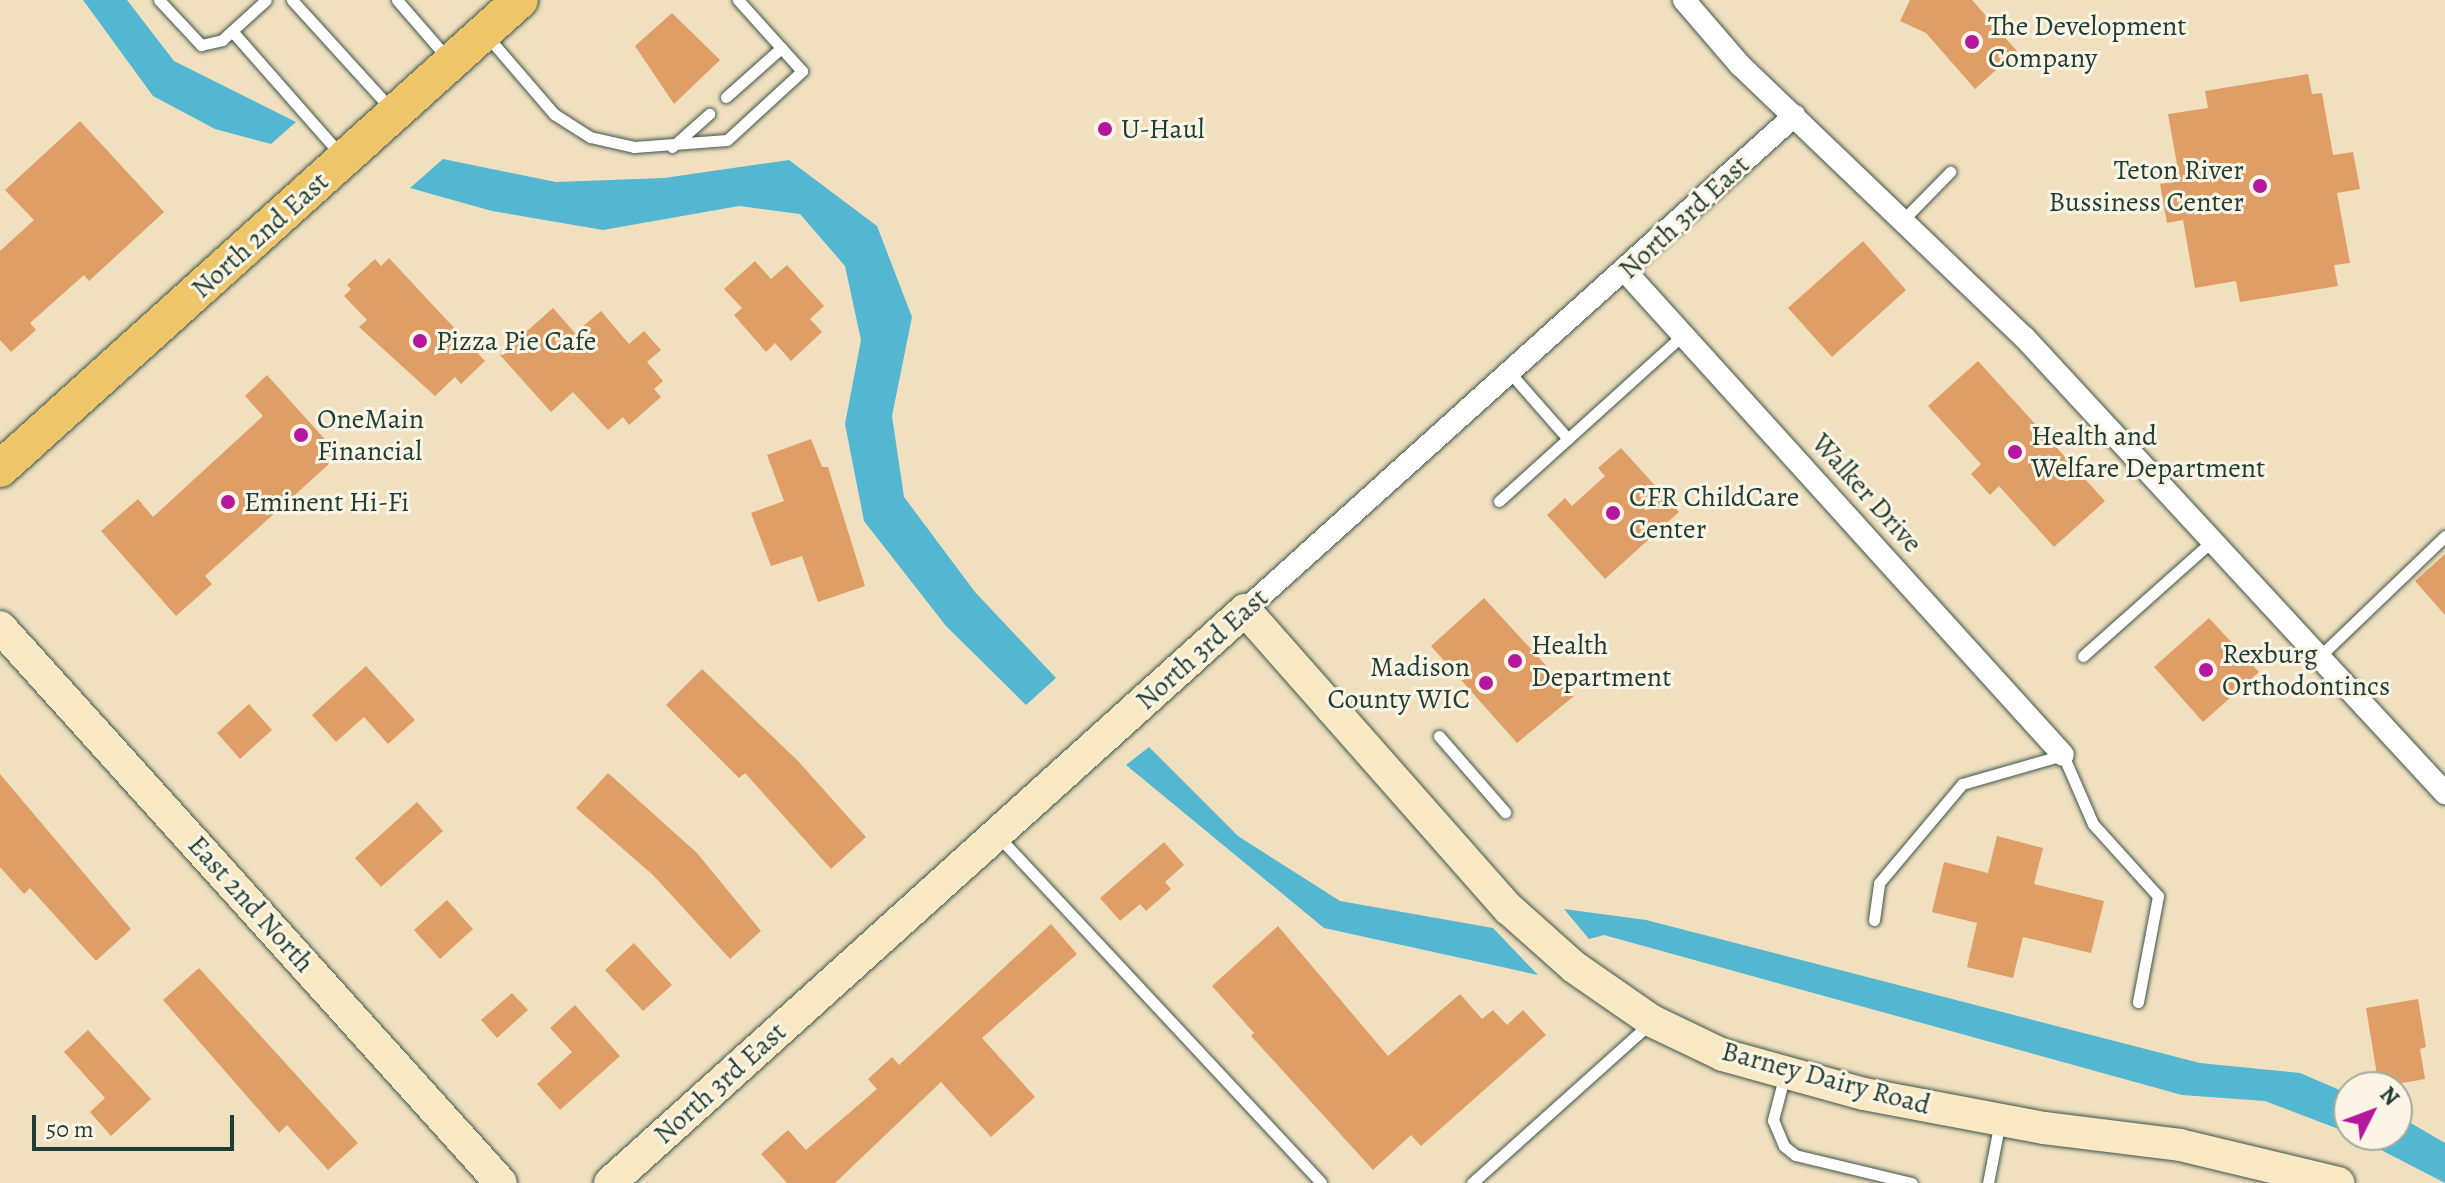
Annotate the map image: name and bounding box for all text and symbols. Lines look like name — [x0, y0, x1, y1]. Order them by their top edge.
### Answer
place label: The Development Company — [1988, 9, 2187, 75]
marker: The Development Company — [1963, 33, 1981, 51]
place label: U-Haul — [1121, 112, 1205, 146]
marker: U-Haul — [1096, 120, 1114, 138]
street label: North 3rd East — [1612, 148, 1756, 286]
place label: Teton River Bussiness Center — [2048, 153, 2244, 219]
street label: North 2nd East — [185, 165, 335, 305]
marker: Teton River Bussiness Center — [2251, 177, 2269, 195]
place label: Pizza Pie Cafe — [436, 324, 596, 358]
marker: Pizza Pie Cafe — [411, 332, 429, 350]
place label: OneMain Financial — [317, 402, 424, 468]
place label: Health and Welfare Department — [2031, 419, 2265, 485]
marker: OneMain Financial — [292, 426, 310, 444]
street label: Walker Drive — [1805, 426, 1929, 560]
marker: Health and Welfare Department — [2006, 443, 2024, 461]
place label: CFR ChildCare Center — [1629, 480, 1799, 546]
place label: Eminent Hi-Fi — [244, 485, 409, 519]
marker: Eminent Hi-Fi — [219, 493, 237, 511]
marker: CFR ChildCare Center — [1604, 504, 1622, 522]
street label: North 3rd East — [1129, 581, 1275, 717]
place label: Health Department — [1531, 628, 1671, 694]
place label: Rexburg Orthodontincs — [2222, 637, 2390, 703]
place label: Madison County WIC — [1328, 650, 1470, 716]
marker: Health Department — [1506, 652, 1524, 670]
marker: Rexburg Orthodontincs — [2197, 661, 2215, 679]
marker: Madison County WIC — [1477, 674, 1495, 692]
street label: East 2nd North — [181, 829, 321, 979]
street label: North 3rd East — [647, 1015, 793, 1151]
street label: Barney Dairy Road — [1718, 1034, 1934, 1122]
north arrow — [2333, 1071, 2413, 1151]
text: N — [2373, 1080, 2406, 1112]
scale bar — [36, 1099, 238, 1149]
text: 50 m — [46, 1113, 94, 1145]

